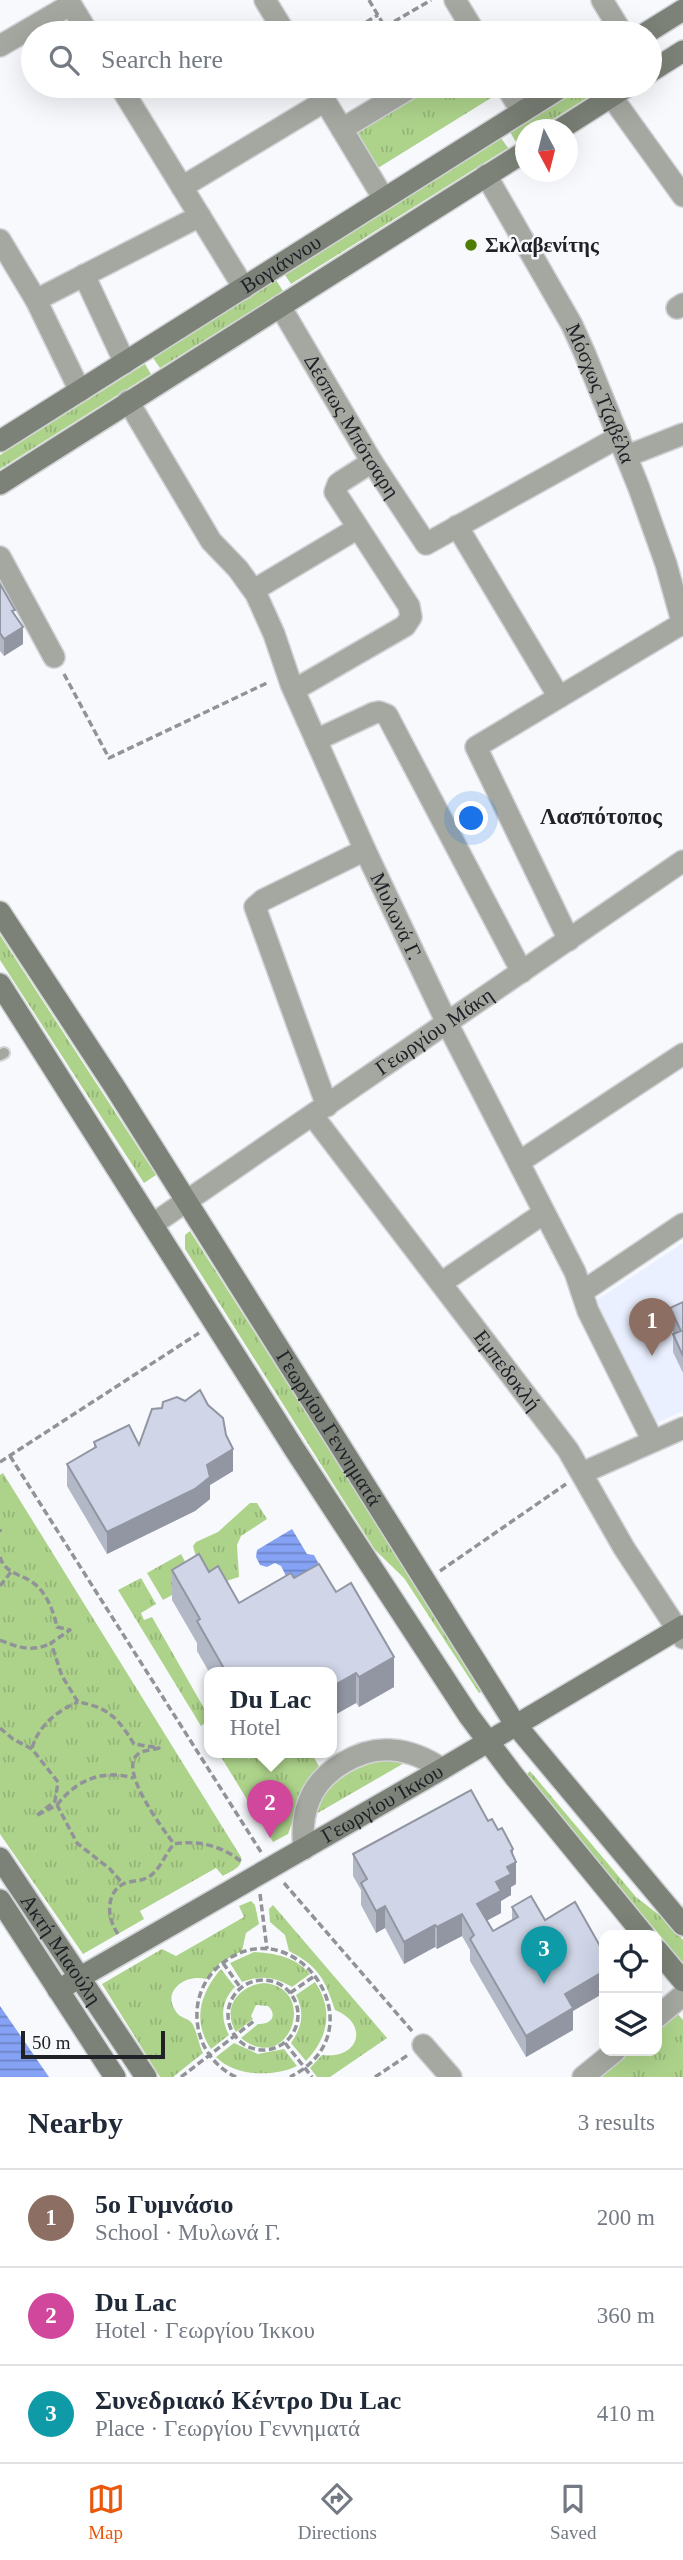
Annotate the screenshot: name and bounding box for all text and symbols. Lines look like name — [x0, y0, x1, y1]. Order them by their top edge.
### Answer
search box — [21, 21, 662, 98]
icon: search — [45, 41, 83, 79]
text: Search here — [101, 45, 223, 74]
north arrow — [515, 119, 578, 182]
street label: Βογιάννου — [236, 230, 325, 298]
place label: Σκλαβενίτης — [485, 233, 600, 257]
marker: Σκλαβενίτης — [463, 237, 479, 253]
street label: Μόσχως Τζαβέλα — [561, 320, 640, 467]
street label: Δέσπως Μπότσαρη — [299, 350, 404, 503]
your location — [454, 801, 488, 835]
district label: Λασπότοπος — [540, 804, 662, 829]
street label: Μυλωνά Γ. — [365, 869, 427, 964]
street label: Γεωργίου Μάκη — [371, 983, 498, 1080]
pin: 1 — [629, 1298, 675, 1356]
street label: Εμπεδοκλή — [469, 1325, 546, 1416]
street label: Γεωργίου Γεννηματά — [271, 1346, 387, 1510]
popup — [204, 1667, 337, 1758]
text: Du Lac — [230, 1685, 311, 1714]
text: Hotel — [230, 1715, 281, 1740]
street label: Γεωργίου Ίκκου — [317, 1759, 447, 1848]
pin: 2 — [247, 1780, 293, 1838]
street label: Ακτή Μιαούλη — [16, 1890, 106, 2009]
pin: 3 — [521, 1926, 567, 1984]
map controls — [599, 1930, 662, 2056]
button: locate — [599, 1930, 662, 1993]
button: layers — [599, 1993, 662, 2056]
scale bar — [21, 2028, 164, 2060]
text: 50 m — [32, 2032, 71, 2053]
text: Nearby — [28, 2106, 123, 2139]
text: 3 results — [578, 2110, 655, 2135]
text: 5ο Γυμνάσιο — [95, 2190, 234, 2219]
text: 1 — [45, 2205, 57, 2230]
text: 200 m — [597, 2205, 655, 2230]
text: School · Μυλωνά Γ. — [95, 2220, 281, 2245]
text: Du Lac — [95, 2288, 177, 2317]
text: 2 — [45, 2303, 57, 2328]
text: 360 m — [597, 2303, 655, 2328]
text: Hotel · Γεωργίου Ίκκου — [95, 2318, 315, 2343]
text: Συνεδριακό Κέντρο Du Lac — [95, 2386, 401, 2415]
text: 3 — [45, 2401, 57, 2426]
text: 410 m — [597, 2401, 655, 2426]
text: Place · Γεωργίου Γεννηματά — [95, 2416, 360, 2441]
tab: Map — [87, 2480, 125, 2544]
tab: Directions — [298, 2480, 377, 2544]
tab: Saved — [550, 2480, 596, 2544]

